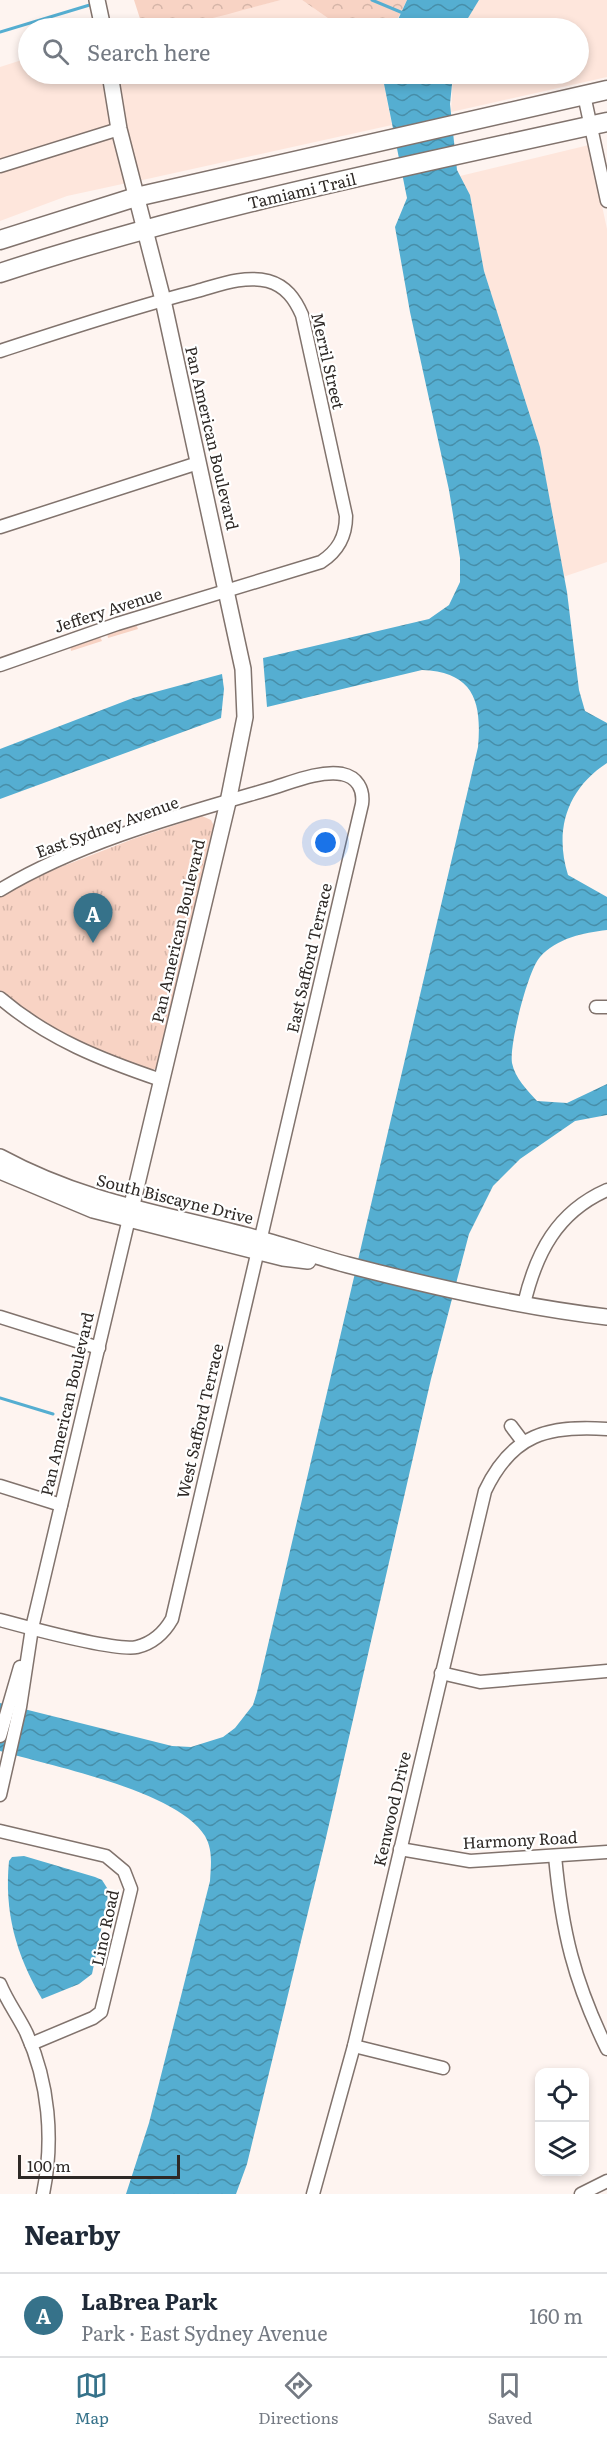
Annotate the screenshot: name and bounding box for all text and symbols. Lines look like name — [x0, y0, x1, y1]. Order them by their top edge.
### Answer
search box — [18, 18, 589, 84]
icon: search — [39, 35, 72, 68]
text: Search here — [87, 35, 210, 68]
street label: Tamiami Trail — [245, 166, 358, 214]
street label: Merril Street — [306, 310, 352, 412]
street label: Pan American Boulevard — [180, 343, 246, 532]
street label: Jeffery Avenue — [51, 580, 165, 638]
street label: East Sydney Avenue — [32, 789, 181, 863]
your location — [311, 828, 340, 857]
street label: Pan American Boulevard — [144, 836, 210, 1025]
street label: East Safford Terrace — [279, 880, 337, 1035]
pin: A — [74, 894, 112, 943]
street label: South Biscayne Drive — [94, 1167, 256, 1229]
street label: Pan American Boulevard — [33, 1309, 99, 1498]
street label: West Safford Terrace — [170, 1341, 229, 1501]
street label: Kenwood Drive — [366, 1749, 416, 1869]
street label: Harmony Road — [462, 1824, 578, 1854]
street label: Lino Road — [84, 1887, 124, 1968]
map controls — [535, 2068, 589, 2176]
button: locate — [535, 2068, 589, 2122]
button: layers — [535, 2122, 589, 2176]
scale bar — [18, 2152, 180, 2180]
text: 100 m — [27, 2153, 71, 2177]
text: Nearby — [24, 2214, 120, 2253]
text: LaBrea Park — [81, 2284, 218, 2317]
text: A — [36, 2300, 51, 2330]
text: 160 m — [529, 2300, 583, 2330]
text: Park · East Sydney Avenue — [81, 2317, 328, 2347]
tab: Map — [75, 2369, 109, 2429]
tab: Directions — [258, 2369, 338, 2429]
tab: Saved — [488, 2369, 532, 2429]

